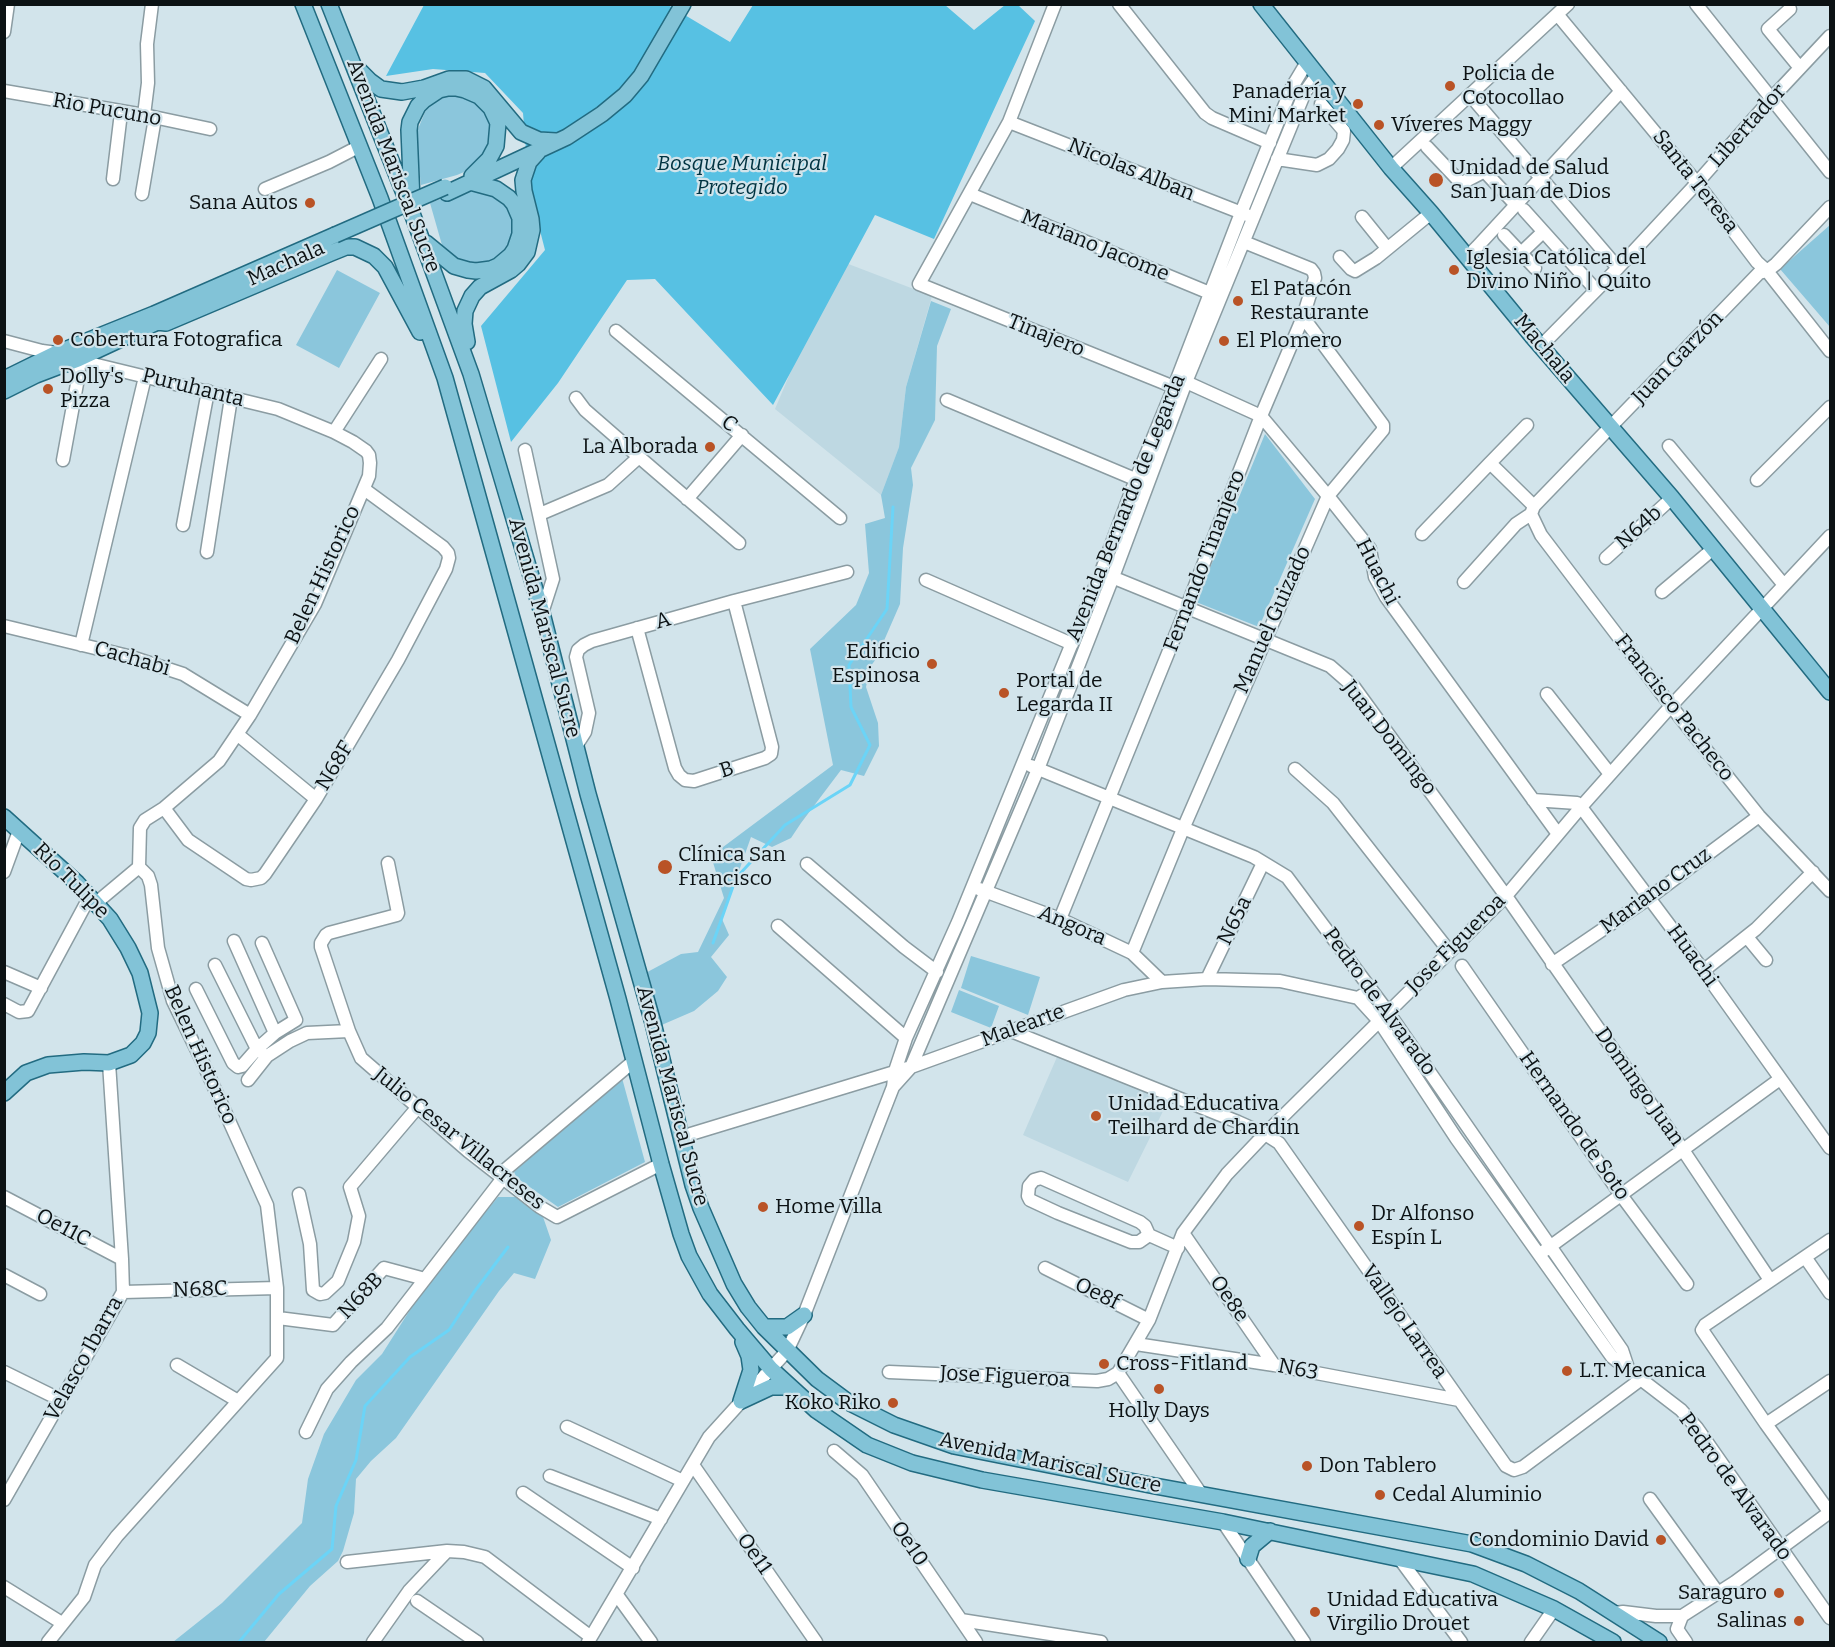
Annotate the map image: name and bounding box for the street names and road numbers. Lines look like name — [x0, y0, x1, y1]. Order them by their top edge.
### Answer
street label: Avenida Mariscal Sucre — [341, 56, 445, 276]
street label: Libertador — [1704, 79, 1792, 173]
street label: Rio Pucuno — [51, 88, 163, 132]
street label: Santa Teresa — [1647, 125, 1743, 239]
street label: Nicolas Alban — [1064, 133, 1198, 207]
street label: Mariano Jacome — [1017, 205, 1173, 287]
street label: Machala — [243, 236, 329, 292]
street label: Juan Garzón — [1627, 306, 1729, 410]
street label: Tinajero — [1004, 309, 1088, 363]
street label: Machala — [1508, 309, 1580, 389]
street label: Puruhanta — [139, 363, 247, 413]
street label: Avenida Bernardo de Legarda — [1061, 371, 1191, 645]
street label: C — [716, 410, 742, 438]
street label: Fernando Tinanjero — [1159, 467, 1251, 655]
street label: N64b — [1611, 501, 1667, 555]
street label: Belen Historico — [280, 502, 366, 648]
street label: Avenida Mariscal Sucre — [502, 515, 586, 741]
street label: Huachi — [1350, 535, 1404, 609]
street label: Manuel Guizado — [1229, 542, 1317, 698]
street label: A — [652, 607, 674, 635]
street label: Francisco Pacheco — [1609, 630, 1739, 786]
street label: Cachabi — [91, 636, 173, 682]
street label: Juan Domingo — [1336, 676, 1442, 800]
street label: N68F — [311, 737, 359, 795]
street label: B — [717, 756, 737, 784]
street label: Rio Tulipe — [28, 838, 114, 924]
street label: Mariano Cruz — [1596, 842, 1716, 940]
street label: Jose Figueroa — [1401, 889, 1511, 999]
street label: N65a — [1212, 892, 1258, 950]
street label: Angora — [1034, 900, 1110, 952]
street label: Huachi — [1661, 920, 1723, 992]
street label: Pedro de Alvarado — [1317, 923, 1441, 1081]
street label: Belen Historico — [158, 981, 242, 1129]
street label: Avenida Mariscal Sucre — [630, 983, 714, 1209]
street label: Malearte — [978, 999, 1068, 1053]
street label: Domingo Juan — [1589, 1023, 1689, 1151]
street label: Hernando de Soto — [1513, 1047, 1635, 1205]
street label: Julio Cesar Villacreses — [368, 1062, 550, 1216]
street label: Oe11C — [32, 1203, 94, 1253]
street label: Vallejo Larrea — [1356, 1260, 1452, 1384]
street label: N68B — [333, 1267, 389, 1325]
street label: Oe8e — [1204, 1271, 1254, 1327]
street label: Oe8f — [1071, 1272, 1123, 1316]
street label: N68C — [172, 1276, 228, 1304]
street label: Velasco Ibarra — [39, 1292, 129, 1426]
street label: N63 — [1276, 1354, 1320, 1386]
street label: Jose Figueroa — [939, 1361, 1071, 1393]
street label: Pedro de Alvarado — [1673, 1408, 1797, 1566]
street label: Avenida Mariscal Sucre — [936, 1427, 1164, 1499]
street label: Oe10 — [885, 1517, 933, 1571]
street label: Oe11 — [731, 1529, 777, 1579]

